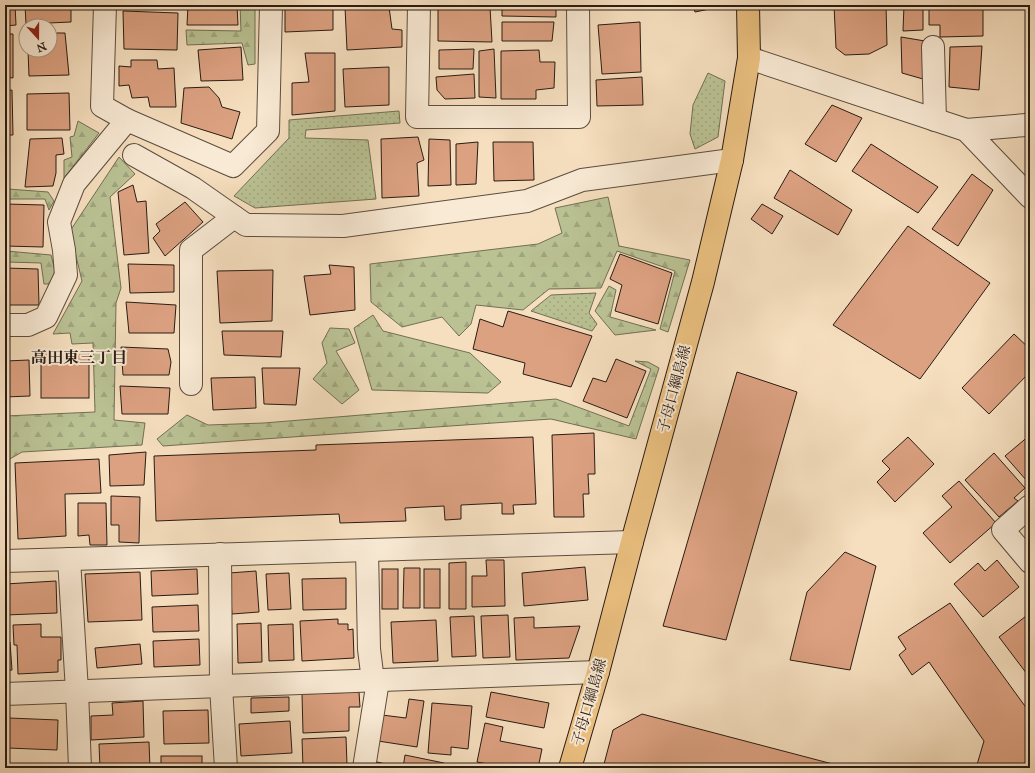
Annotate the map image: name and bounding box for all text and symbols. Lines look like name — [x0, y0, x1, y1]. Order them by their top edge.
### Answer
north arrow — [18, 18, 58, 58]
text: N — [34, 39, 48, 55]
street label: 子母口綱島線 — [654, 343, 694, 435]
district label: 高田東三丁目 — [31, 348, 127, 367]
street label: 子母口綱島線 — [568, 656, 610, 748]

